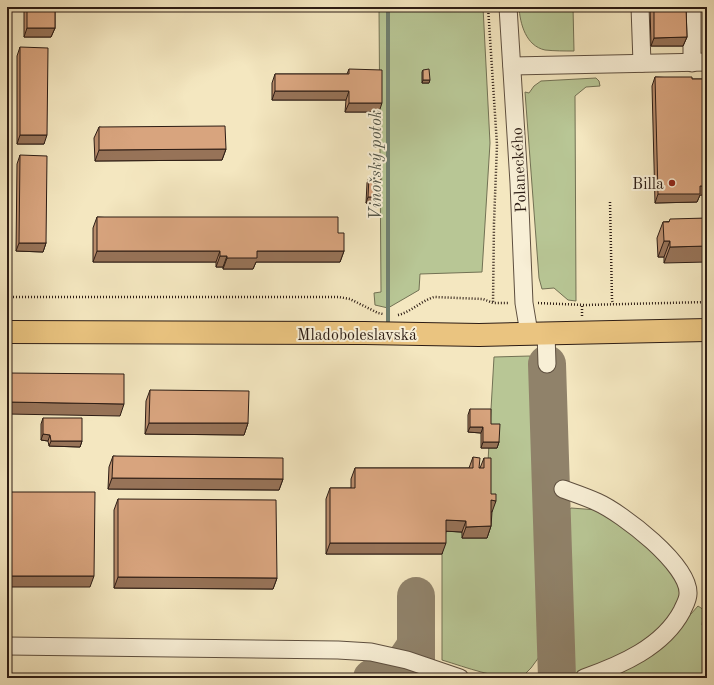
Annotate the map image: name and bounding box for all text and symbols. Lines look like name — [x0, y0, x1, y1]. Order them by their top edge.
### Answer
water label: Vinořský potok — [368, 110, 385, 220]
street label: Polaneckého — [510, 127, 530, 213]
place label: Billa — [632, 177, 664, 193]
marker: Billa — [667, 178, 677, 188]
street label: Mladoboleslavská — [297, 328, 417, 344]

